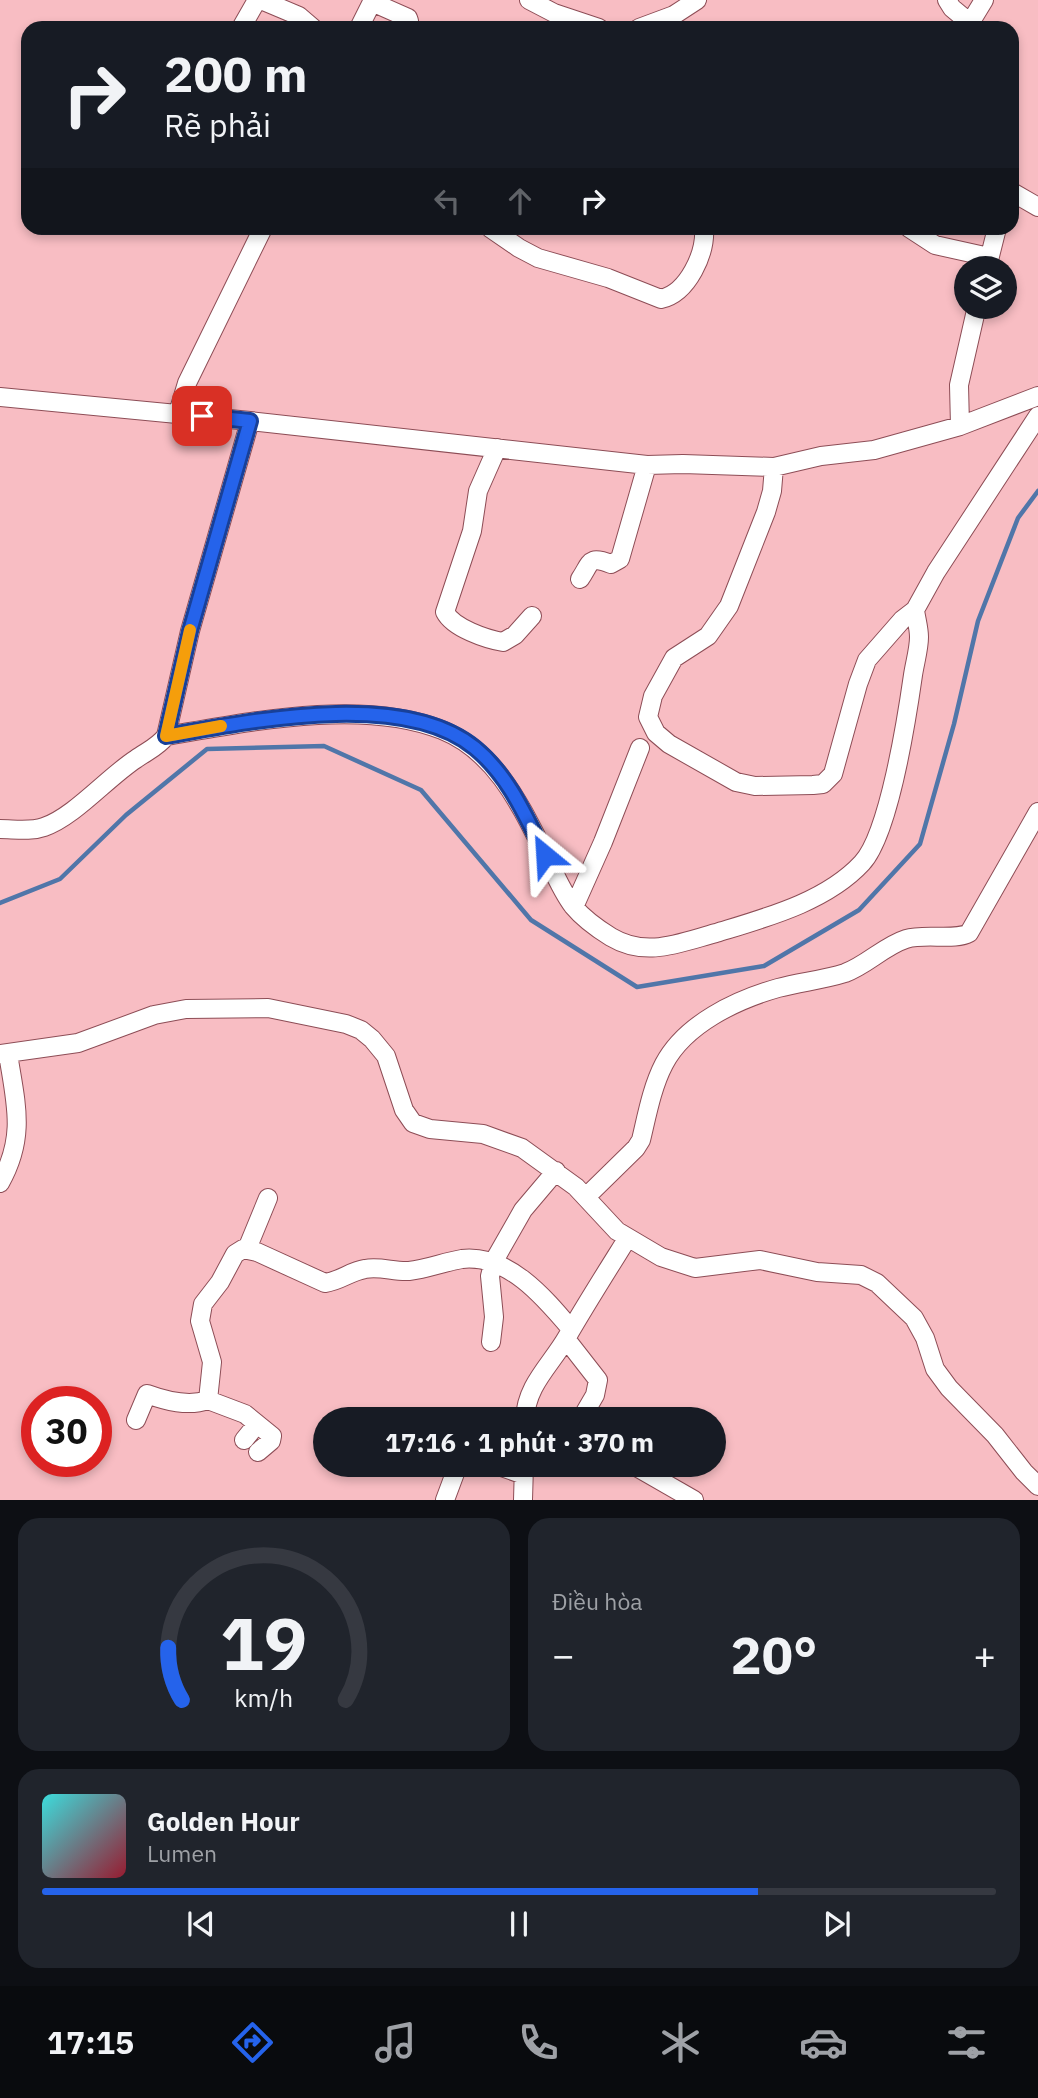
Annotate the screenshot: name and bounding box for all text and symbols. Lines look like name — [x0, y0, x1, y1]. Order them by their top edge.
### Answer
text: 200 m — [164, 42, 308, 105]
icon: right — [49, 49, 140, 140]
text: Rẽ phải — [164, 104, 271, 146]
icon: left — [428, 182, 466, 220]
icon: ahead — [501, 182, 539, 220]
icon: right — [574, 182, 612, 220]
map controls — [954, 256, 1017, 319]
button: layers — [954, 256, 1017, 319]
pin — [172, 386, 232, 446]
icon: arrive — [183, 397, 221, 435]
position arrow — [508, 818, 582, 892]
speed limit sign: 30 — [21, 1386, 112, 1477]
text: 17:16 · 1 phút · 370 m — [385, 1425, 654, 1459]
text: Điều hòa — [552, 1586, 643, 1616]
text: 19 — [220, 1596, 308, 1691]
text: 20° — [731, 1621, 817, 1688]
text: − — [552, 1630, 575, 1679]
text: + — [973, 1630, 996, 1679]
text: km/h — [235, 1681, 293, 1714]
text: Golden Hour — [147, 1804, 300, 1838]
text: Lumen — [147, 1838, 217, 1868]
icon: previous — [182, 1905, 220, 1943]
icon: pause — [500, 1905, 538, 1943]
icon: next — [818, 1905, 856, 1943]
icon: directions — [228, 2018, 277, 2067]
icon: music — [371, 2018, 420, 2067]
icon: phone — [514, 2018, 563, 2067]
icon: climate — [656, 2018, 705, 2067]
icon: car — [799, 2018, 848, 2067]
icon: filters — [942, 2018, 991, 2067]
text: 17:15 — [47, 2021, 134, 2063]

